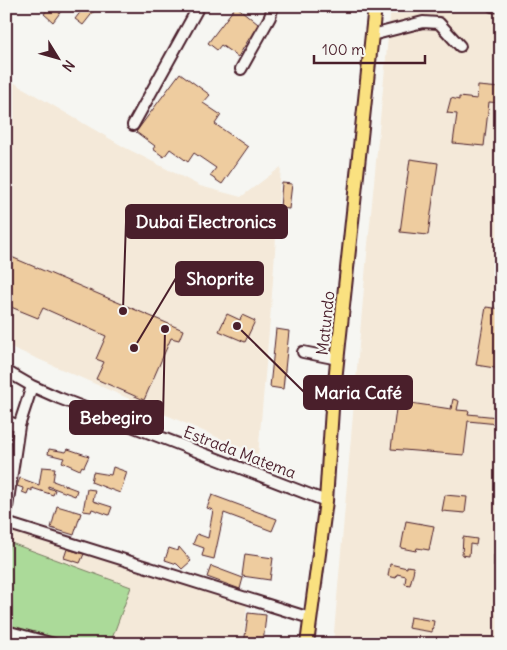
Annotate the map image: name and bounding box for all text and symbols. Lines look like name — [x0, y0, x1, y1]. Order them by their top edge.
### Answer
north arrow — [32, 32, 82, 82]
scale bar — [314, 32, 426, 64]
text: 100 m — [322, 40, 364, 59]
text: N — [58, 57, 78, 75]
callout: Dubai Electronics — [126, 205, 287, 238]
text: Dubai Electronics — [136, 210, 276, 233]
callout: Shoprite — [176, 262, 263, 295]
text: Shoprite — [186, 267, 254, 290]
street label: Matundo — [312, 290, 338, 356]
callout: Maria Café — [304, 376, 412, 409]
text: Maria Café — [314, 381, 402, 404]
callout: Bebegiro — [70, 401, 163, 434]
text: Bebegiro — [80, 406, 152, 429]
street label: Estrada Matema — [181, 421, 299, 483]

